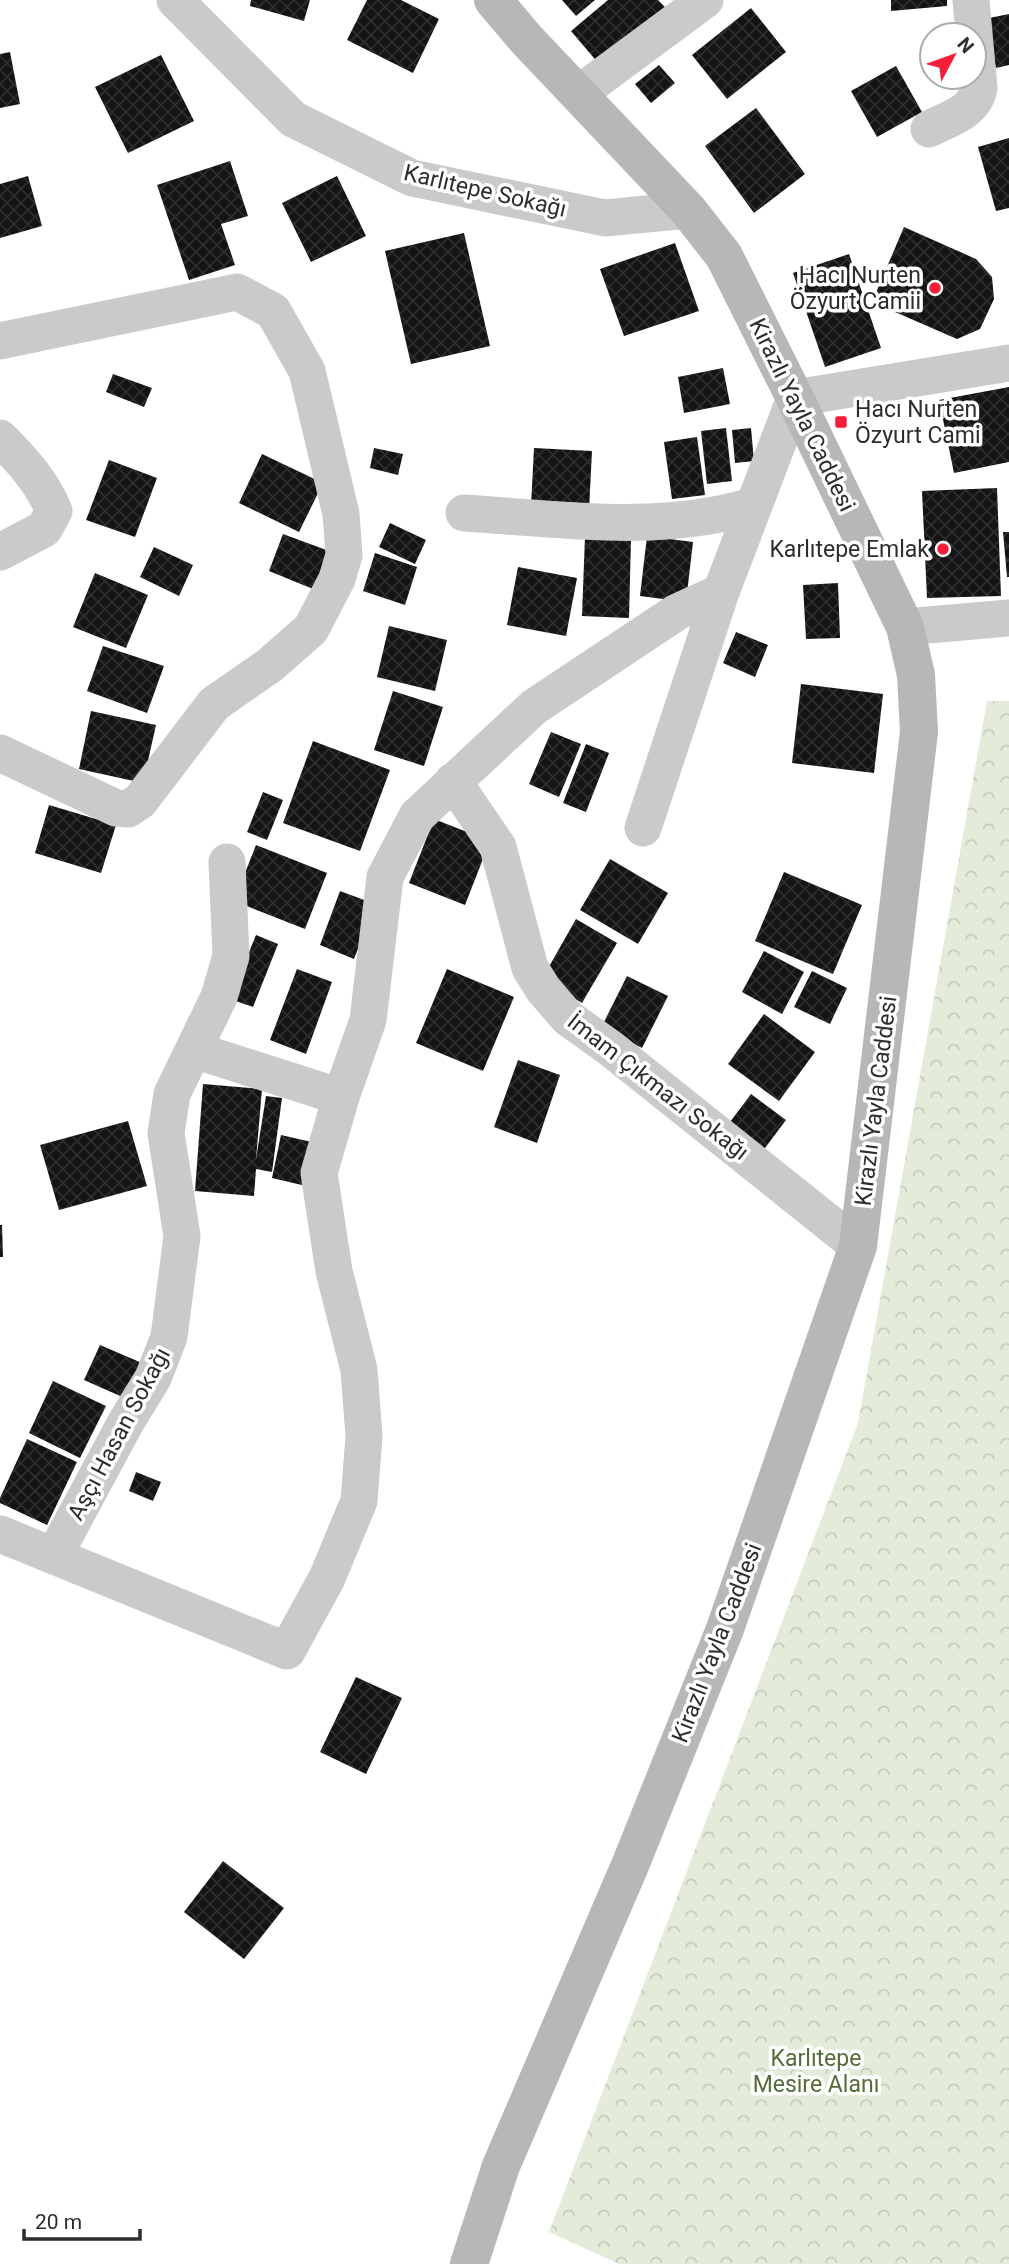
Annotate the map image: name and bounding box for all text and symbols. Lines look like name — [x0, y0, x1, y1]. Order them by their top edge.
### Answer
north arrow — [918, 21, 988, 91]
text: N — [952, 33, 979, 58]
street label: Karlıtepe Sokağı — [401, 159, 569, 223]
place label: Hacı Nurten Özyurt Camii — [790, 262, 921, 315]
marker: Hacı Nurten Özyurt Camii — [927, 280, 943, 296]
street label: Kirazlı Yayla Caddesi — [744, 314, 860, 516]
place label: Hacı Nurten Özyurt Cami — [855, 396, 981, 449]
marker: Hacı Nurten Özyurt Cami — [833, 414, 849, 430]
place label: Karlıtepe Emlak — [769, 536, 929, 563]
marker: Karlıtepe Emlak — [935, 541, 951, 557]
street label: Kirazlı Yayla Caddesi — [850, 994, 902, 1208]
street label: İmam Çıkmazı Sokağı — [562, 1008, 754, 1166]
street label: Aşçı Hasan Sokağı — [62, 1343, 176, 1525]
street label: Kirazlı Yayla Caddesi — [667, 1539, 767, 1747]
park label: Karlıtepe Mesire Alanı — [753, 2045, 879, 2098]
scale bar — [24, 2198, 140, 2242]
text: 20 m — [35, 2210, 82, 2234]

